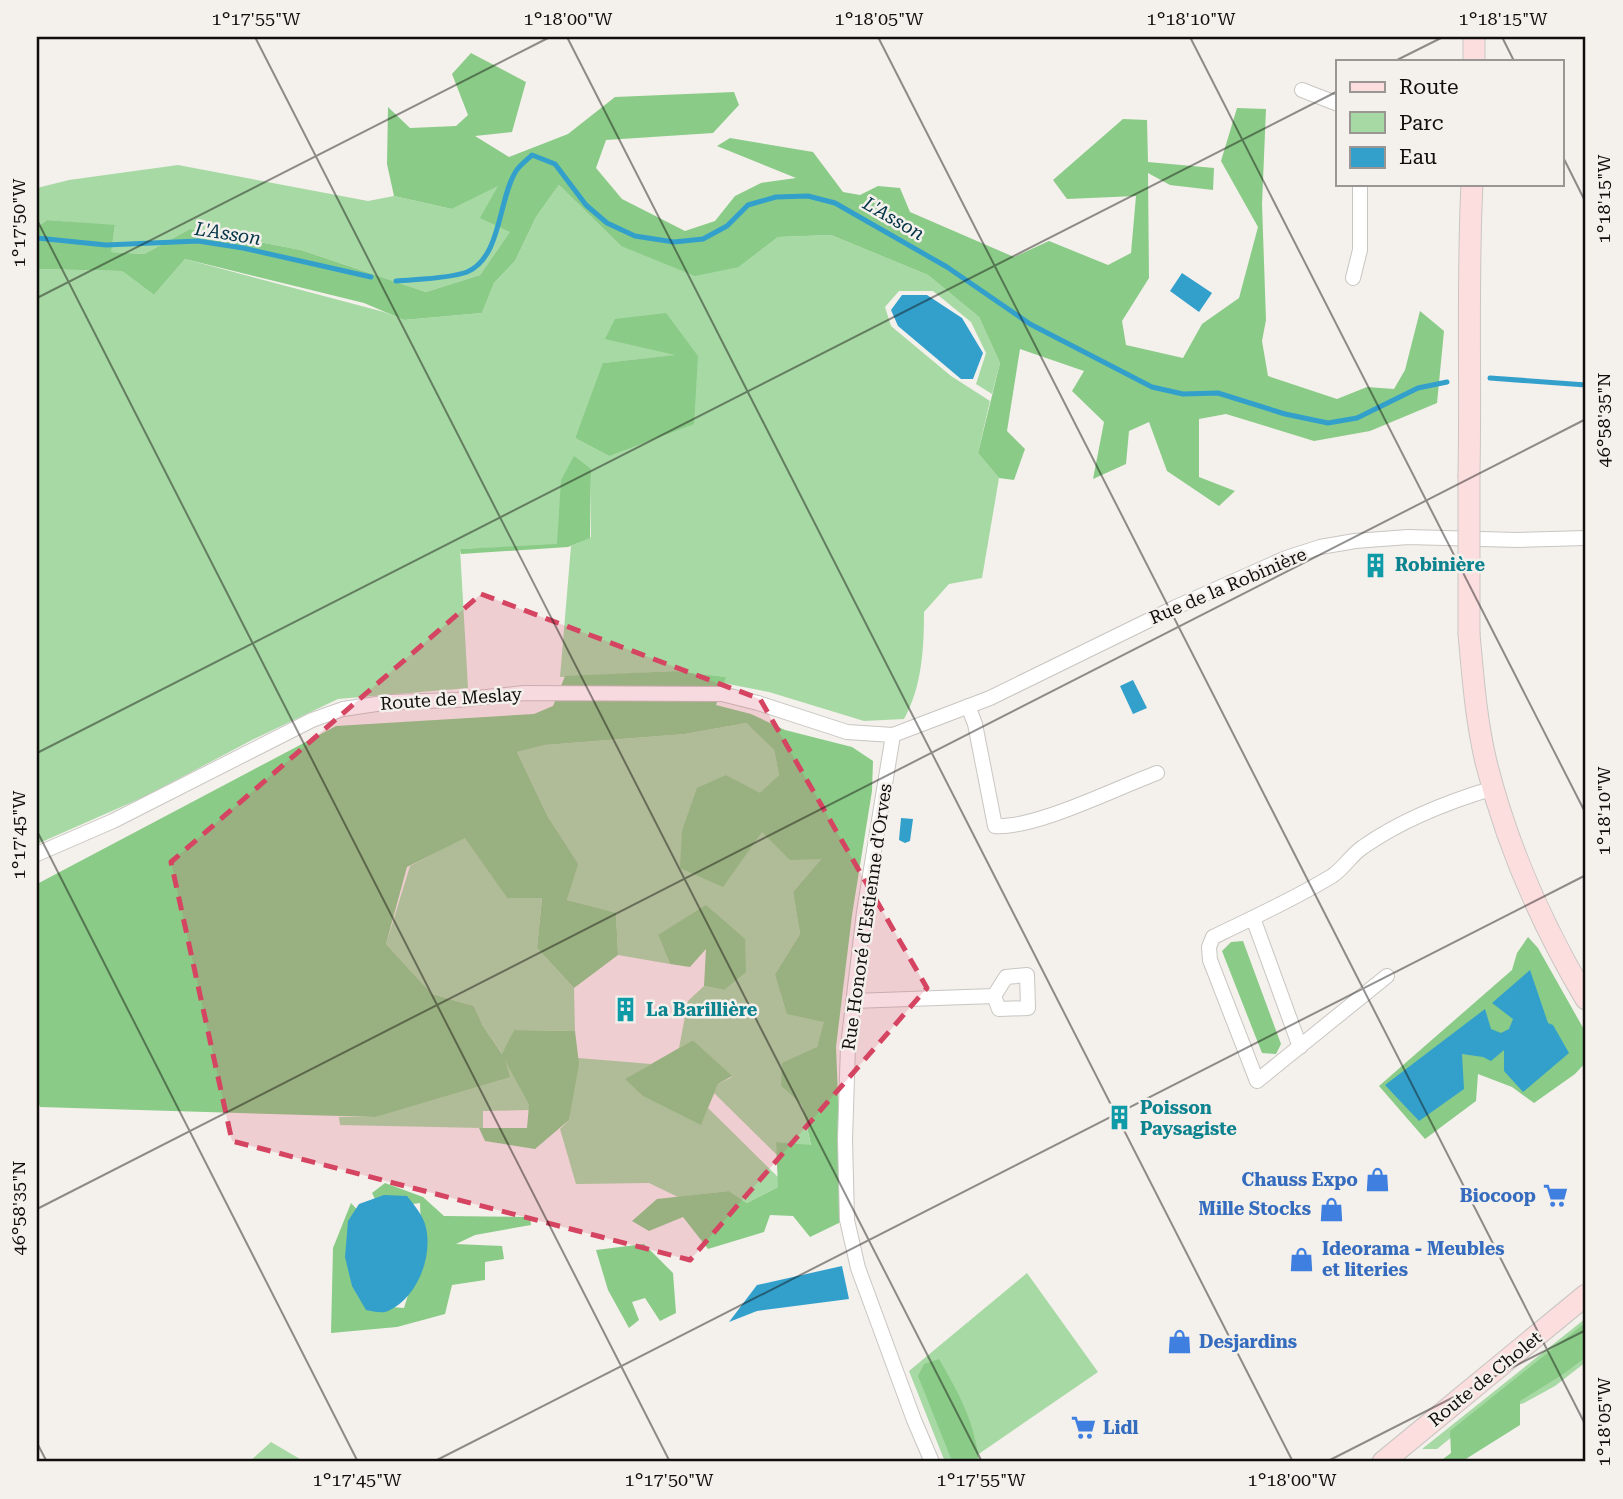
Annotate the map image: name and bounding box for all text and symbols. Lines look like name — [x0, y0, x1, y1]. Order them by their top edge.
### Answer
text: 1°17'55"W — [212, 8, 301, 29]
text: 1°18'00"W — [524, 8, 613, 29]
text: 1°18'05"W — [835, 8, 924, 29]
text: 1°18'10"W — [1147, 8, 1236, 29]
text: 1°18'15"W — [1459, 8, 1548, 29]
legend — [1336, 60, 1564, 186]
text: Route — [1399, 75, 1458, 99]
text: Parc — [1399, 111, 1444, 135]
text: Eau — [1399, 145, 1437, 169]
text: 1°18'15"W — [1593, 154, 1614, 243]
text: 1°17'50"W — [8, 178, 29, 267]
water label: L'Asson — [858, 191, 929, 245]
water label: L'Asson — [192, 217, 263, 250]
text: 46°58'35"N — [1593, 373, 1614, 467]
street label: Rue de la Robinière — [1146, 543, 1310, 628]
building icon: Robinière — [1361, 551, 1389, 579]
place label: Robinière — [1395, 554, 1485, 575]
street label: Route de Meslay — [379, 683, 523, 714]
text: 1°18'10"W — [1593, 766, 1614, 855]
street label: Rue Honoré d'Estienne d'Orves — [837, 782, 896, 1052]
text: 1°17'45"W — [8, 790, 29, 879]
building icon: La Barillière — [612, 996, 640, 1024]
place label: La Barillière — [646, 999, 758, 1020]
place label: Poisson Paysagiste — [1140, 1097, 1237, 1139]
building icon: Poisson Paysagiste — [1106, 1104, 1134, 1132]
text: 46°58'35"N — [8, 1161, 29, 1255]
shop icon: Chauss Expo — [1364, 1166, 1392, 1194]
place label: Chauss Expo — [1242, 1169, 1358, 1190]
supermarket icon: Biocoop — [1542, 1182, 1570, 1210]
place label: Biocoop — [1460, 1185, 1536, 1206]
shop icon: Mille Stocks — [1317, 1195, 1345, 1223]
place label: Mille Stocks — [1199, 1198, 1311, 1219]
place label: Ideorama - Meubles et literies — [1322, 1238, 1505, 1280]
shop icon: Ideorama - Meubles et literies — [1288, 1245, 1316, 1273]
street label: Route de Cholet — [1424, 1326, 1546, 1431]
shop icon: Desjardins — [1165, 1328, 1193, 1356]
place label: Desjardins — [1199, 1331, 1297, 1352]
text: 1°18'05"W — [1593, 1377, 1614, 1466]
supermarket icon: Lidl — [1069, 1414, 1097, 1442]
place label: Lidl — [1103, 1417, 1138, 1438]
text: 1°17'45"W — [313, 1469, 402, 1490]
text: 1°17'50"W — [625, 1469, 714, 1490]
text: 1°17'55"W — [937, 1469, 1026, 1490]
text: 1°18'00"W — [1248, 1469, 1337, 1490]

